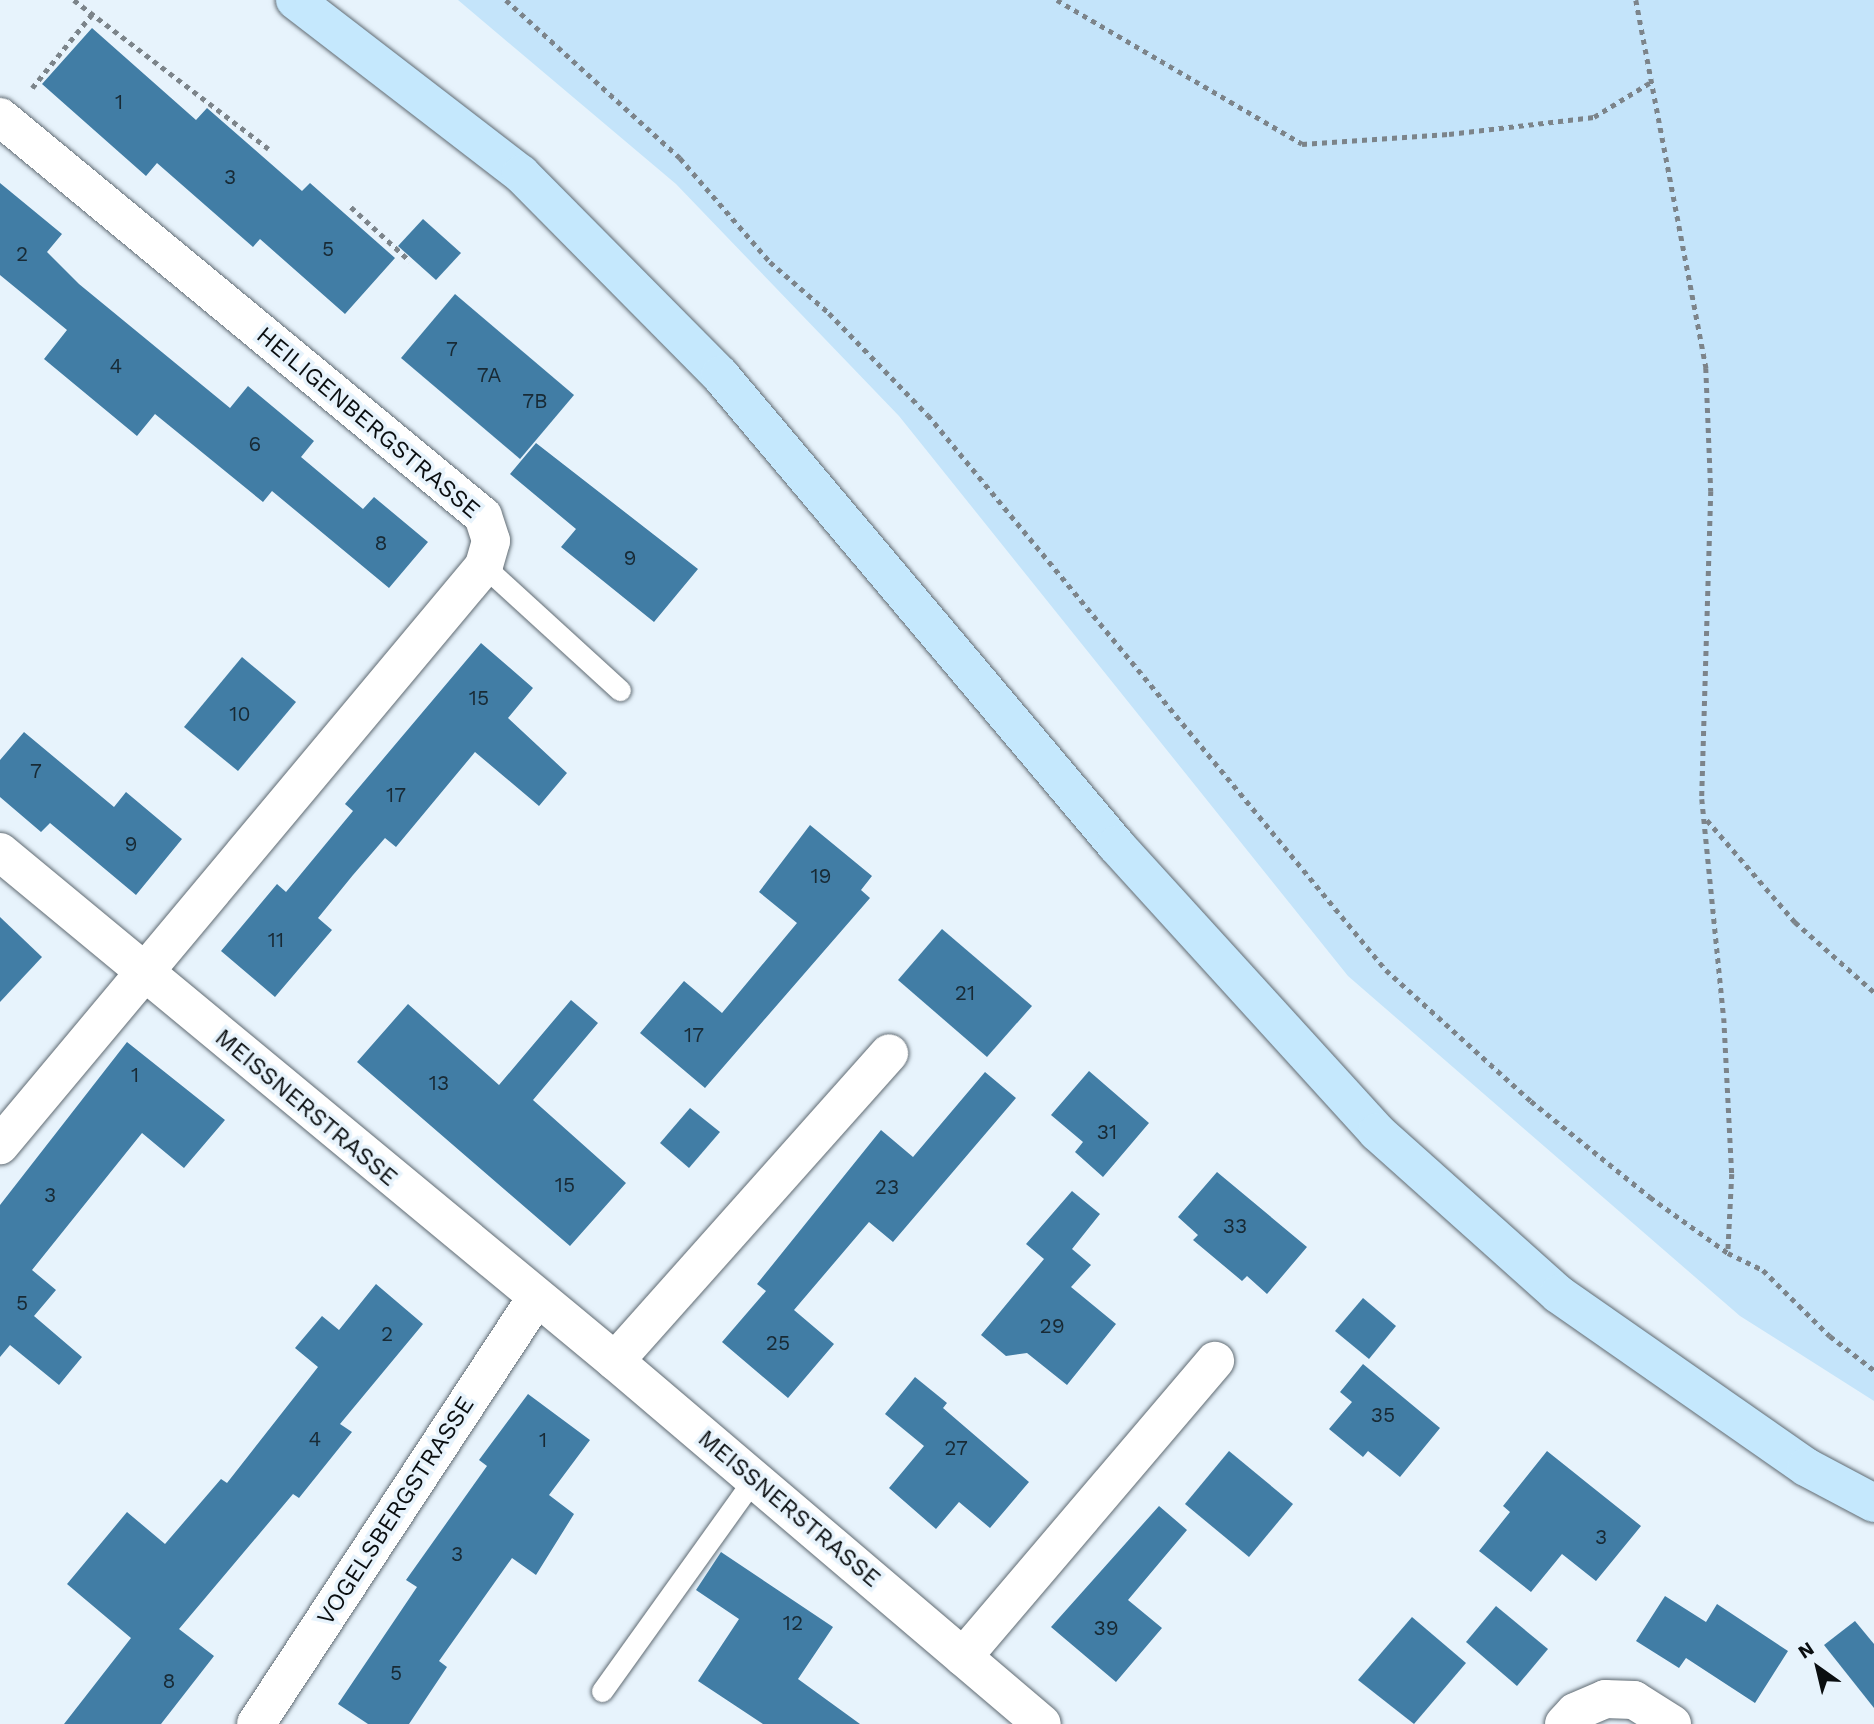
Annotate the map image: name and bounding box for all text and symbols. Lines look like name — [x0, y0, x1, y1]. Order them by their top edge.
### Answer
house number: 1 — [115, 89, 123, 115]
house number: 3 — [224, 164, 236, 190]
house number: 5 — [322, 236, 334, 262]
house number: 2 — [16, 241, 28, 267]
street label: HEILIGENBERGSTRASSE — [250, 321, 486, 525]
house number: 7 — [446, 336, 458, 362]
house number: 4 — [110, 353, 122, 379]
house number: 7A — [477, 362, 501, 388]
house number: 7B — [522, 388, 548, 414]
house number: 6 — [249, 431, 261, 457]
house number: 8 — [375, 530, 387, 556]
house number: 9 — [624, 545, 636, 571]
house number: 15 — [469, 685, 489, 711]
house number: 10 — [229, 701, 251, 727]
house number: 7 — [30, 758, 42, 784]
house number: 17 — [386, 782, 406, 808]
house number: 9 — [125, 831, 137, 857]
house number: 19 — [810, 863, 832, 889]
house number: 11 — [268, 927, 284, 953]
house number: 21 — [955, 980, 975, 1006]
house number: 17 — [684, 1022, 704, 1048]
street label: MEISSNERSTRASSE — [209, 1023, 403, 1193]
house number: 1 — [131, 1062, 139, 1088]
house number: 13 — [429, 1070, 449, 1096]
house number: 31 — [1097, 1119, 1117, 1145]
house number: 15 — [555, 1172, 575, 1198]
house number: 23 — [875, 1174, 899, 1200]
house number: 3 — [44, 1182, 56, 1208]
house number: 33 — [1223, 1213, 1247, 1239]
house number: 5 — [16, 1290, 28, 1316]
house number: 29 — [1039, 1313, 1065, 1339]
house number: 2 — [381, 1321, 393, 1347]
house number: 25 — [766, 1330, 790, 1356]
street label: VOGELSBERGSTRASSE — [311, 1391, 481, 1631]
house number: 35 — [1371, 1402, 1395, 1428]
street label: MEISSNERSTRASSE — [692, 1424, 886, 1594]
house number: 4 — [309, 1426, 321, 1452]
house number: 1 — [539, 1427, 547, 1453]
house number: 27 — [944, 1435, 968, 1461]
house number: 3 — [1595, 1524, 1607, 1550]
house number: 3 — [451, 1541, 463, 1567]
house number: 12 — [783, 1610, 803, 1636]
house number: 39 — [1093, 1615, 1119, 1641]
north arrow — [1783, 1633, 1853, 1703]
text: N — [1794, 1637, 1818, 1664]
house number: 5 — [390, 1660, 402, 1686]
house number: 8 — [163, 1668, 175, 1694]

